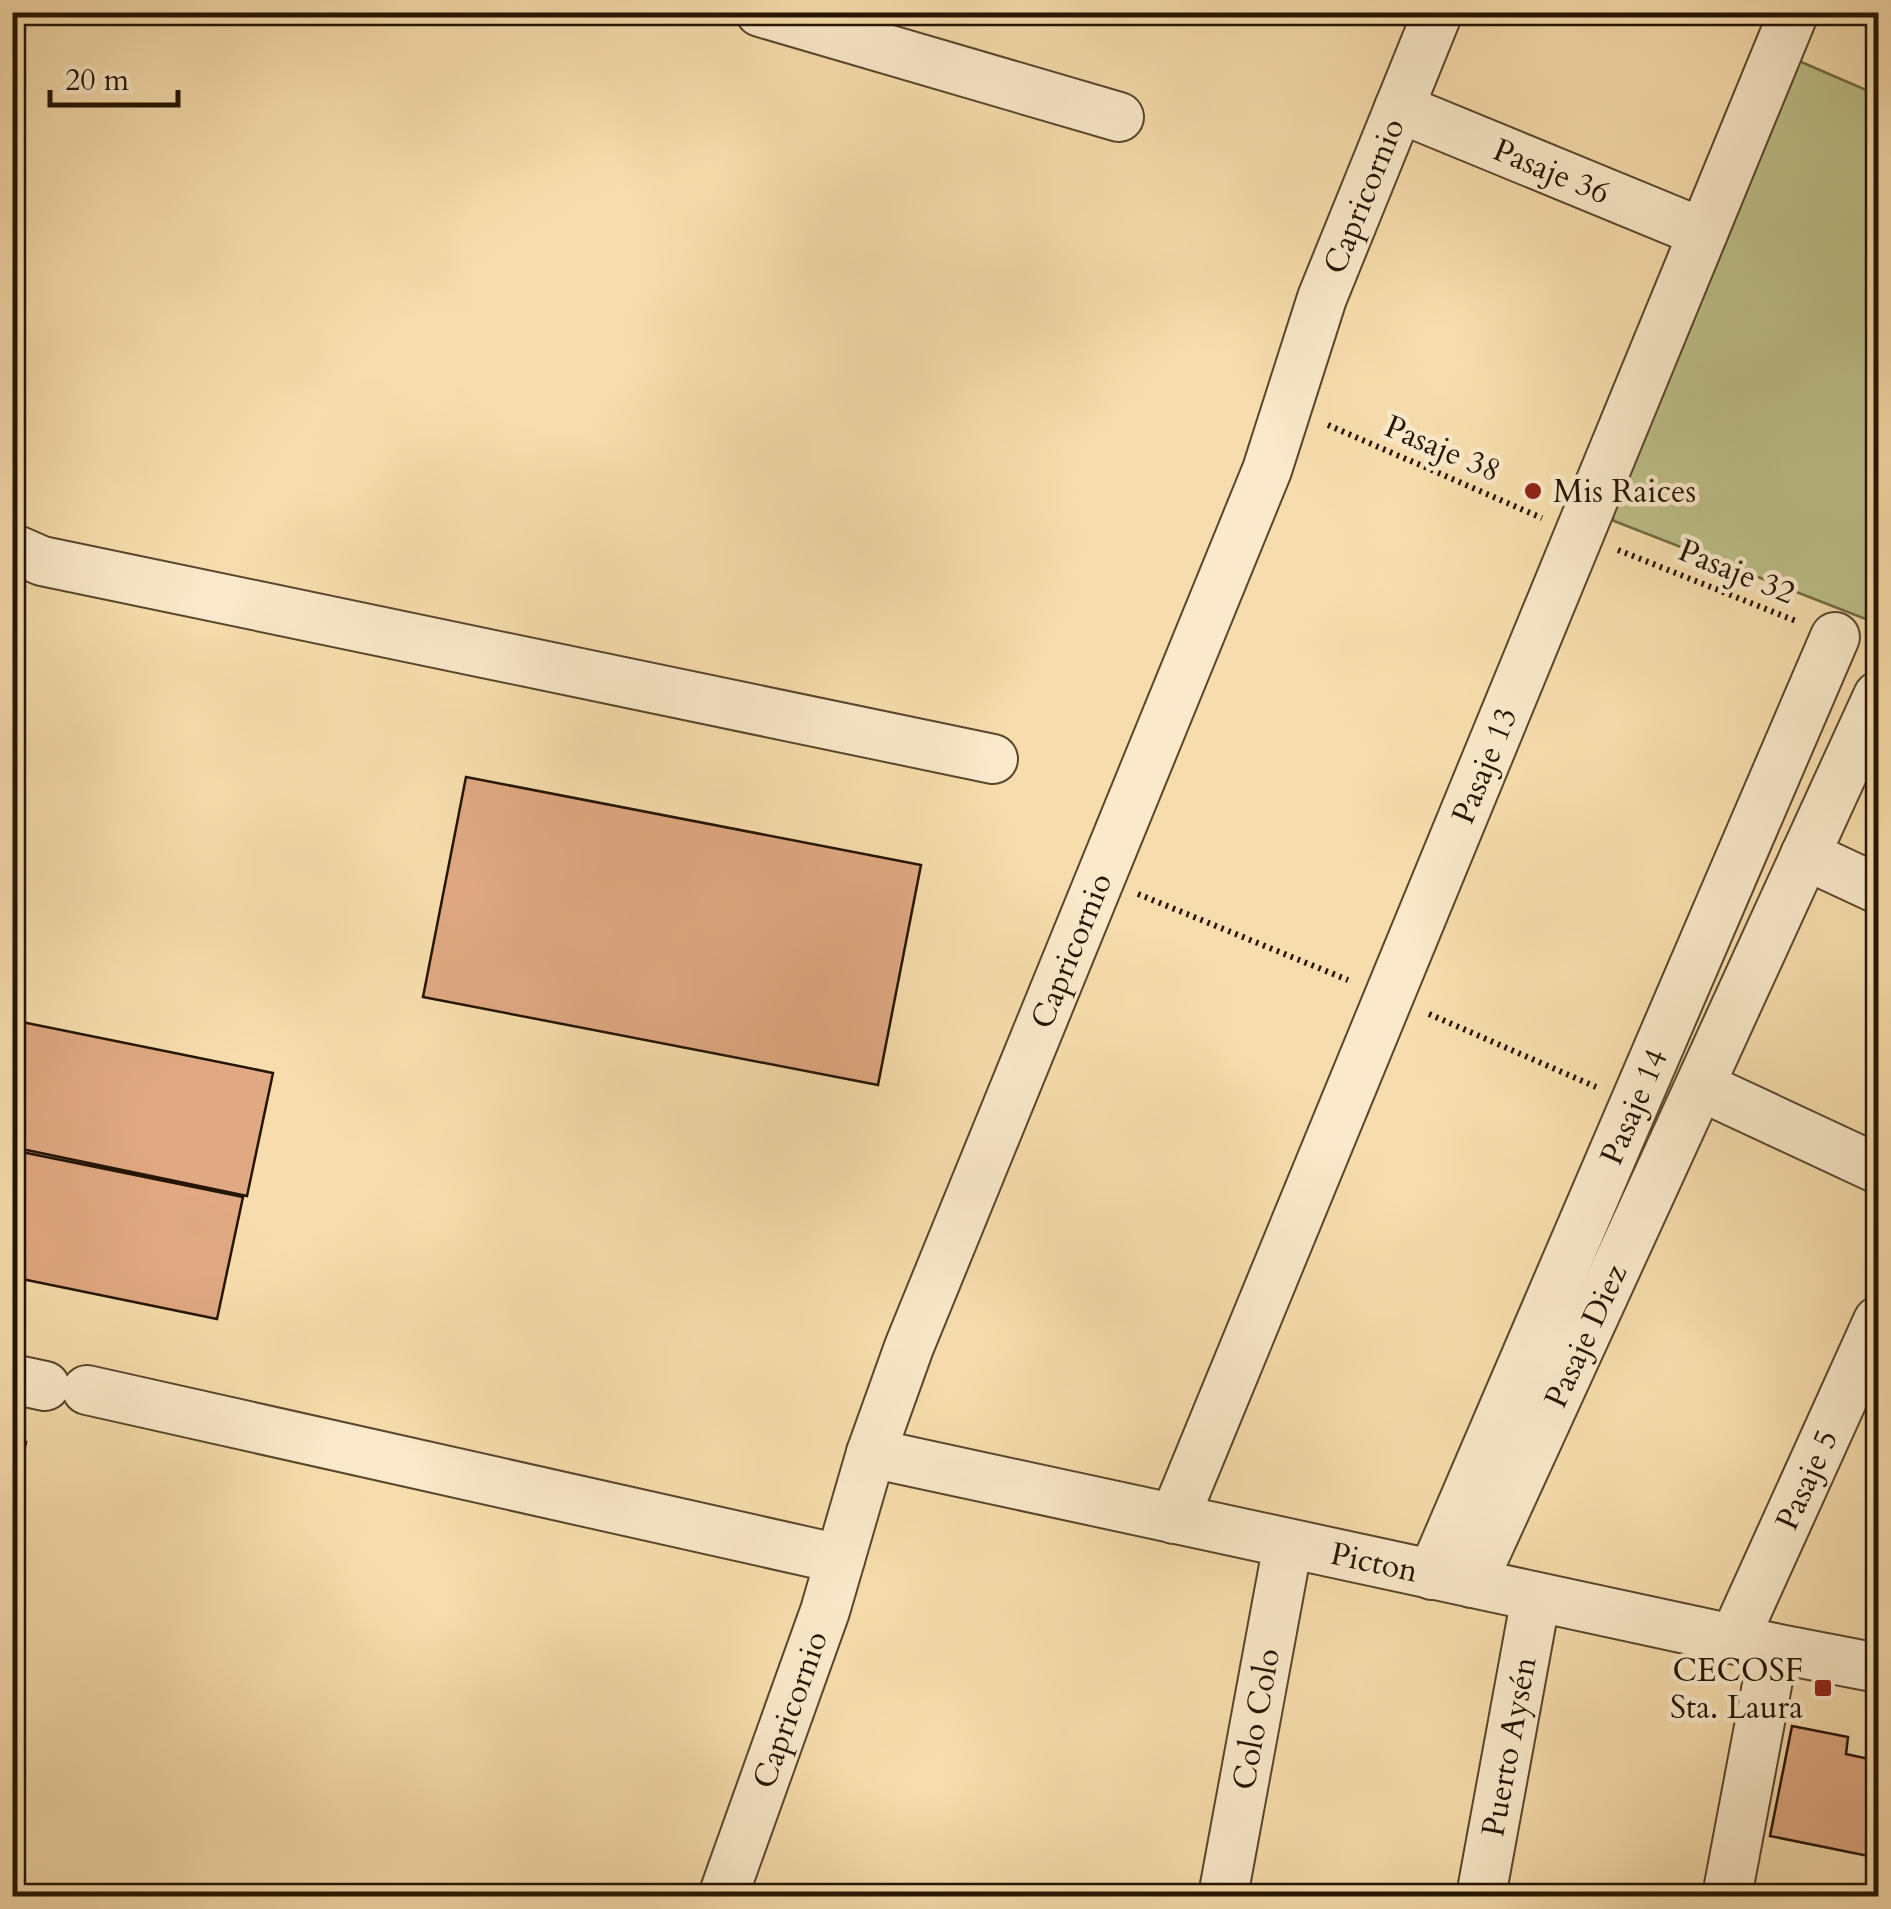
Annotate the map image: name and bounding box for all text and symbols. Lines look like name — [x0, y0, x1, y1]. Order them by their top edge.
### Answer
scale bar — [50, 45, 178, 107]
text: 20 m — [65, 60, 130, 101]
street label: Capricornio — [1313, 112, 1416, 280]
street label: Pasaje 36 — [1486, 128, 1616, 215]
street label: Pasaje 38 — [1378, 405, 1507, 493]
place label: Mis Raices — [1553, 470, 1696, 514]
marker: Mis Raices — [1522, 480, 1544, 502]
street label: Pasaje 32 — [1672, 529, 1802, 615]
street label: Pasaje 13 — [1441, 701, 1529, 831]
street label: Capricornio — [1020, 867, 1123, 1035]
street label: Pasaje 14 — [1590, 1042, 1679, 1172]
street label: Pasaje Diez — [1534, 1257, 1638, 1415]
street label: Pasaje 5 — [1765, 1423, 1849, 1537]
street label: Picton — [1326, 1532, 1422, 1593]
street label: Capricornio — [742, 1625, 839, 1795]
street label: Colo Colo — [1222, 1645, 1291, 1793]
place label: CECOSF Sta. Laura — [1670, 1649, 1803, 1730]
street label: Puerto Aysén — [1471, 1653, 1548, 1840]
marker: CECOSF Sta. Laura — [1812, 1677, 1834, 1699]

